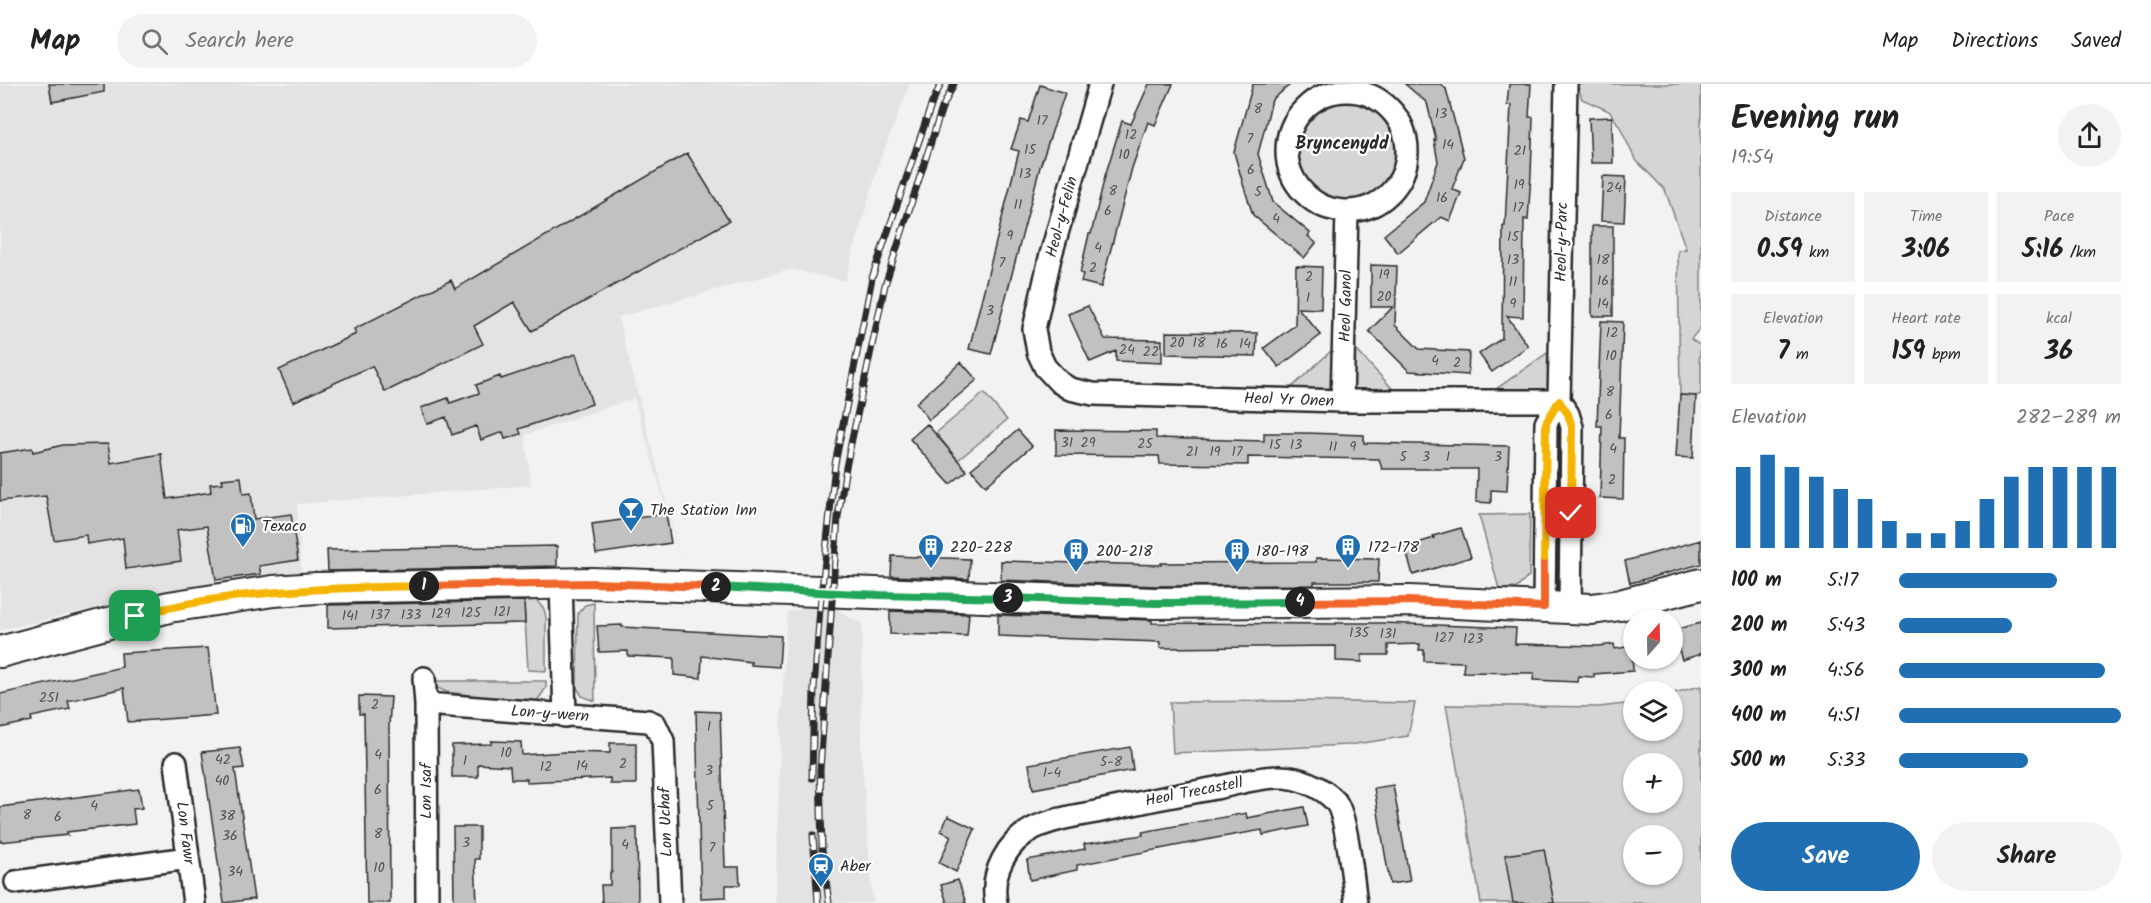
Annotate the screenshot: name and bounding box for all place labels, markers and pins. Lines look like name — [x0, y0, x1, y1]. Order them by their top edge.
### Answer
pin — [1545, 487, 1596, 538]
bar icon: The Station Inn — [616, 495, 646, 533]
place label: The Station Inn — [650, 498, 757, 523]
fuel station icon: Texaco — [228, 511, 258, 549]
place label: Texaco — [262, 514, 306, 539]
building icon: 220-228 — [916, 532, 946, 570]
building icon: 172-178 — [1333, 532, 1363, 570]
place label: 220-228 — [950, 535, 1013, 560]
place label: 172-178 — [1368, 535, 1419, 560]
building icon: 200-218 — [1061, 536, 1091, 574]
building icon: 180-198 — [1222, 536, 1252, 574]
place label: 200-218 — [1096, 539, 1153, 564]
place label: 180-198 — [1256, 539, 1309, 564]
pin: 1 — [409, 571, 439, 601]
pin: 2 — [701, 572, 731, 602]
pin: 3 — [993, 583, 1023, 613]
pin: 4 — [1285, 587, 1315, 617]
pin — [109, 590, 160, 641]
station icon: Aber — [806, 851, 836, 889]
place label: Aber — [840, 854, 872, 879]

